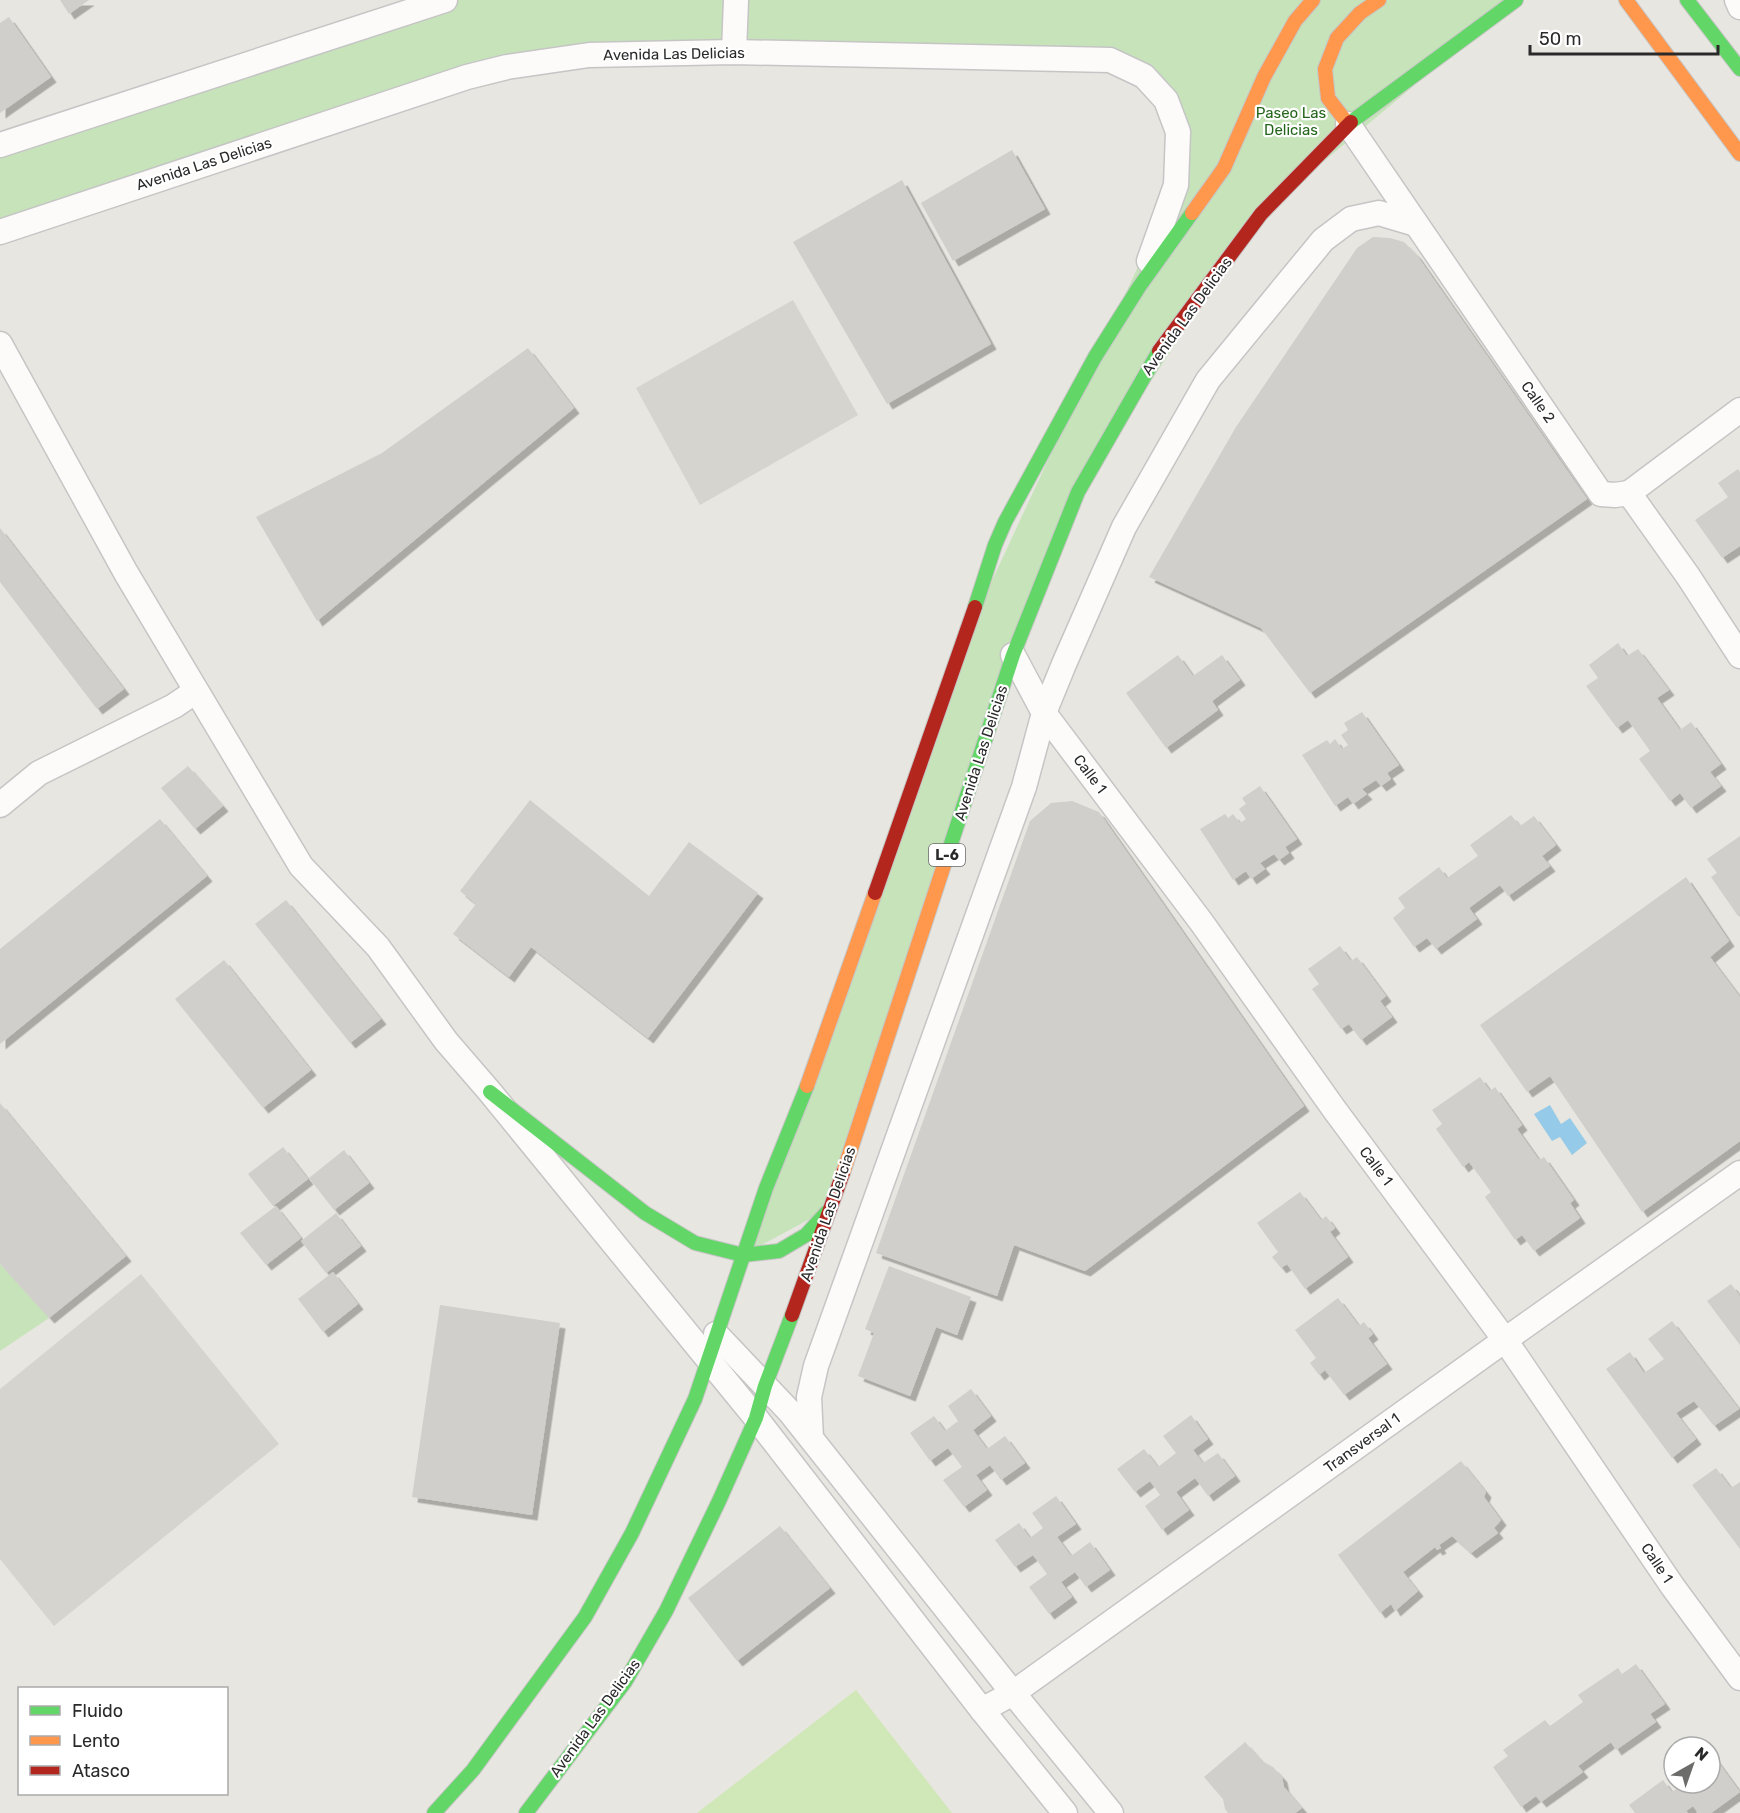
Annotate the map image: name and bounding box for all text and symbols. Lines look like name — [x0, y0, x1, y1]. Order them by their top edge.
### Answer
scale bar — [1530, 18, 1718, 56]
text: 50 m — [1539, 28, 1582, 50]
street label: Avenida Las Delicias — [603, 44, 745, 64]
park label: Paseo Las Delicias — [1256, 104, 1327, 139]
street label: Avenida Las Delicias — [134, 133, 274, 194]
street label: Avenida Las Delicias — [1138, 253, 1236, 379]
street label: Calle 2 — [1517, 378, 1559, 426]
street label: Avenida Las Delicias — [951, 683, 1012, 823]
street label: Calle 1 — [1070, 751, 1110, 797]
road number: L-6 — [929, 844, 965, 866]
street label: Calle 1 — [1356, 1143, 1396, 1189]
street label: Avenida Las Delicias — [796, 1144, 860, 1284]
street label: Transversal 1 — [1320, 1409, 1404, 1477]
street label: Calle 1 — [1637, 1540, 1677, 1586]
street label: Avenida Las Delicias — [546, 1655, 644, 1781]
legend — [18, 1687, 228, 1795]
text: Fluido — [72, 1700, 123, 1722]
text: Lento — [72, 1730, 120, 1752]
north arrow — [1662, 1735, 1722, 1795]
text: N — [1691, 1743, 1712, 1765]
text: Atasco — [72, 1760, 130, 1782]

